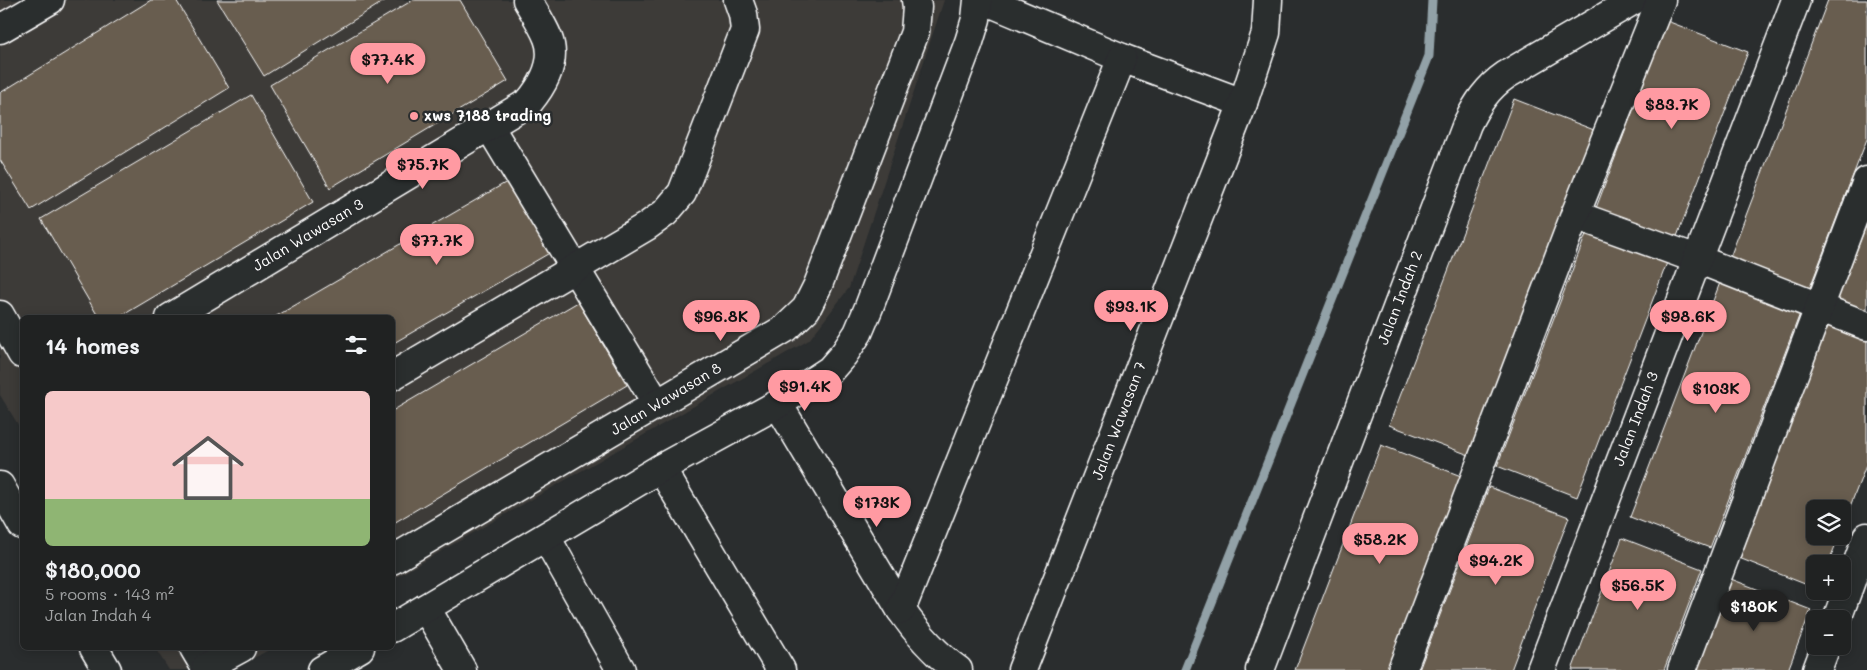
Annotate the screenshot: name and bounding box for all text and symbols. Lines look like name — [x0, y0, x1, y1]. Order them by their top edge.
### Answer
pin: $77.4K — [347, 42, 429, 85]
text: $77.4K — [361, 48, 415, 69]
pin: $83.7K — [1631, 88, 1713, 130]
text: $83.7K — [1645, 93, 1699, 114]
place label: xws 7188 trading — [424, 105, 551, 125]
marker: xws 7188 trading — [408, 110, 420, 122]
pin: $75.7K — [382, 148, 464, 190]
text: $75.7K — [397, 153, 449, 174]
street label: Jalan Wawasan 3 — [248, 193, 367, 275]
pin: $77.7K — [396, 224, 478, 266]
text: $77.7K — [411, 229, 463, 250]
street label: Jalan Indah 2 — [1372, 248, 1426, 348]
pin: $93.1K — [1090, 290, 1172, 332]
text: $93.1K — [1105, 295, 1157, 316]
pin: $96.8K — [680, 300, 762, 342]
pin: $98.6K — [1647, 300, 1729, 342]
text: $96.8K — [694, 305, 748, 326]
text: $98.6K — [1661, 305, 1715, 326]
icon: filters — [342, 331, 370, 359]
text: 14 homes — [45, 332, 140, 359]
street label: Jalan Wawasan 8 — [606, 357, 725, 439]
street label: Jalan Wawasan 7 — [1086, 359, 1150, 483]
street label: Jalan Indah 3 — [1608, 368, 1662, 469]
pin: $91.4K — [764, 370, 846, 412]
pin: $103K — [1681, 372, 1751, 414]
text: $91.4K — [779, 375, 831, 396]
text: $103K — [1692, 377, 1740, 398]
icon: home — [163, 423, 253, 513]
pin: $173K — [842, 486, 912, 528]
text: $173K — [854, 491, 900, 512]
map controls — [1806, 500, 1851, 655]
button: layers — [1806, 500, 1851, 545]
pin: $58.2K — [1339, 522, 1421, 565]
text: $58.2K — [1353, 528, 1407, 549]
pin: $94.2K — [1455, 544, 1537, 586]
text: $94.2K — [1469, 549, 1523, 570]
button: + — [1806, 555, 1851, 600]
text: $180,000 — [45, 556, 141, 583]
pin: $56.5K — [1597, 568, 1679, 611]
text: $56.5K — [1611, 574, 1665, 595]
text: 5 rooms · 143 m² — [45, 583, 174, 604]
pin: $180K — [1719, 590, 1789, 632]
text: $180K — [1730, 595, 1778, 616]
text: Jalan Indah 4 — [45, 604, 151, 625]
button: − — [1806, 610, 1851, 655]

